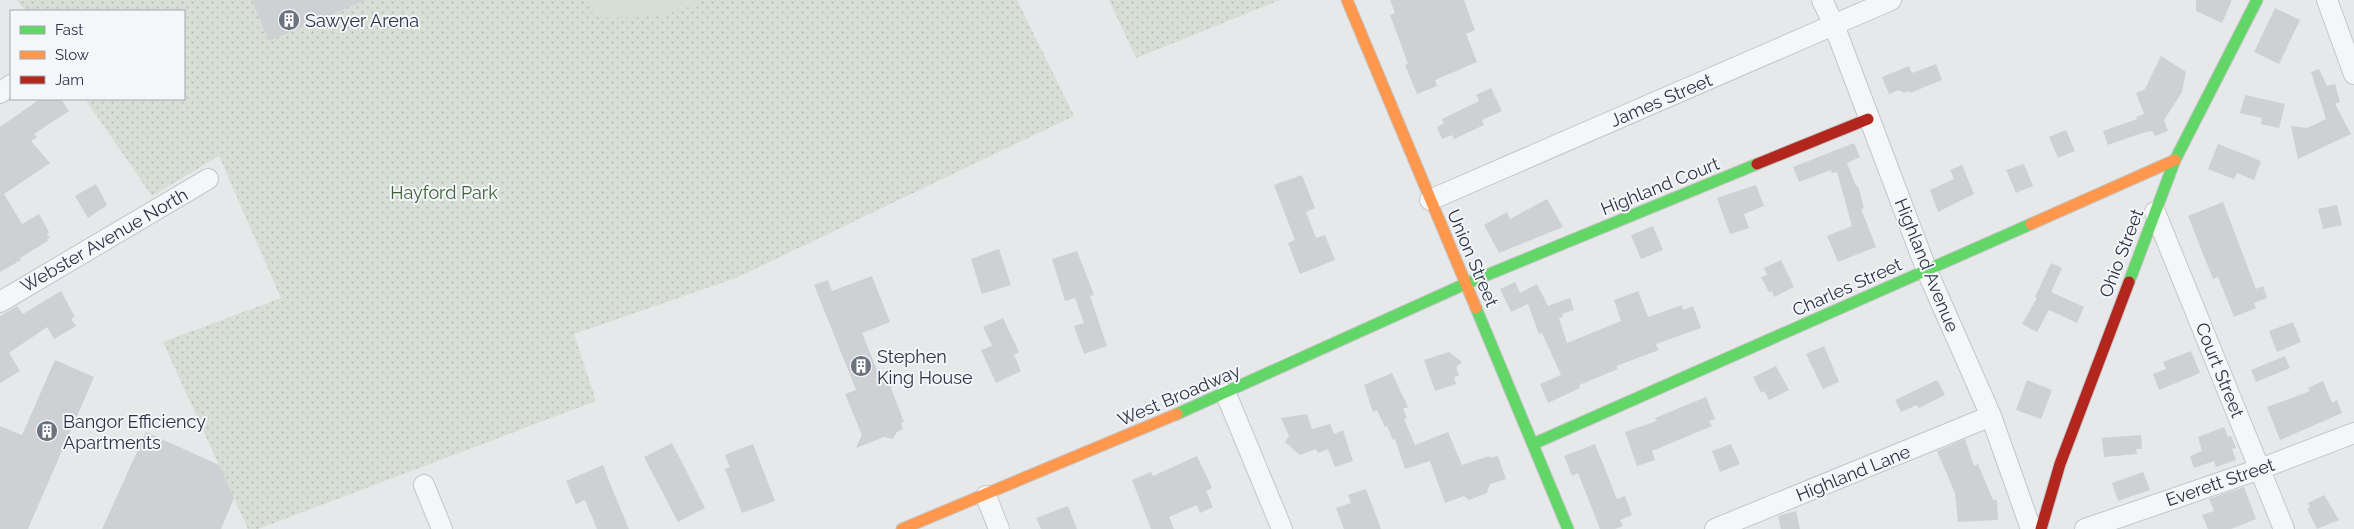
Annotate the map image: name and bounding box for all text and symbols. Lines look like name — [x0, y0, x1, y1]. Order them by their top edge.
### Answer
building icon: Sawyer Arena — [277, 8, 301, 32]
legend — [10, 10, 185, 100]
place label: Sawyer Arena — [305, 10, 419, 31]
text: Fast — [55, 21, 83, 39]
text: Slow — [55, 46, 89, 64]
street label: James Street — [1607, 69, 1715, 131]
text: Jam — [55, 71, 84, 89]
street label: Highland Court — [1598, 153, 1722, 219]
park label: Hayford Park — [390, 182, 498, 203]
street label: Webster Avenue North — [17, 184, 191, 296]
street label: Highland Avenue — [1891, 195, 1964, 335]
street label: Union Street — [1443, 206, 1503, 310]
street label: Ohio Street — [2095, 206, 2147, 300]
street label: Charles Street — [1789, 253, 1905, 321]
street label: Court Street — [2191, 319, 2249, 421]
place label: Stephen King House — [877, 346, 973, 388]
building icon: Stephen King House — [849, 354, 873, 378]
street label: West Broadway — [1115, 360, 1244, 430]
place label: Bangor Efficiency Apartments — [63, 411, 206, 453]
building icon: Bangor Efficiency Apartments — [35, 419, 59, 443]
street label: Highland Lane — [1793, 440, 1914, 505]
street label: Everett Street — [2163, 454, 2277, 510]

